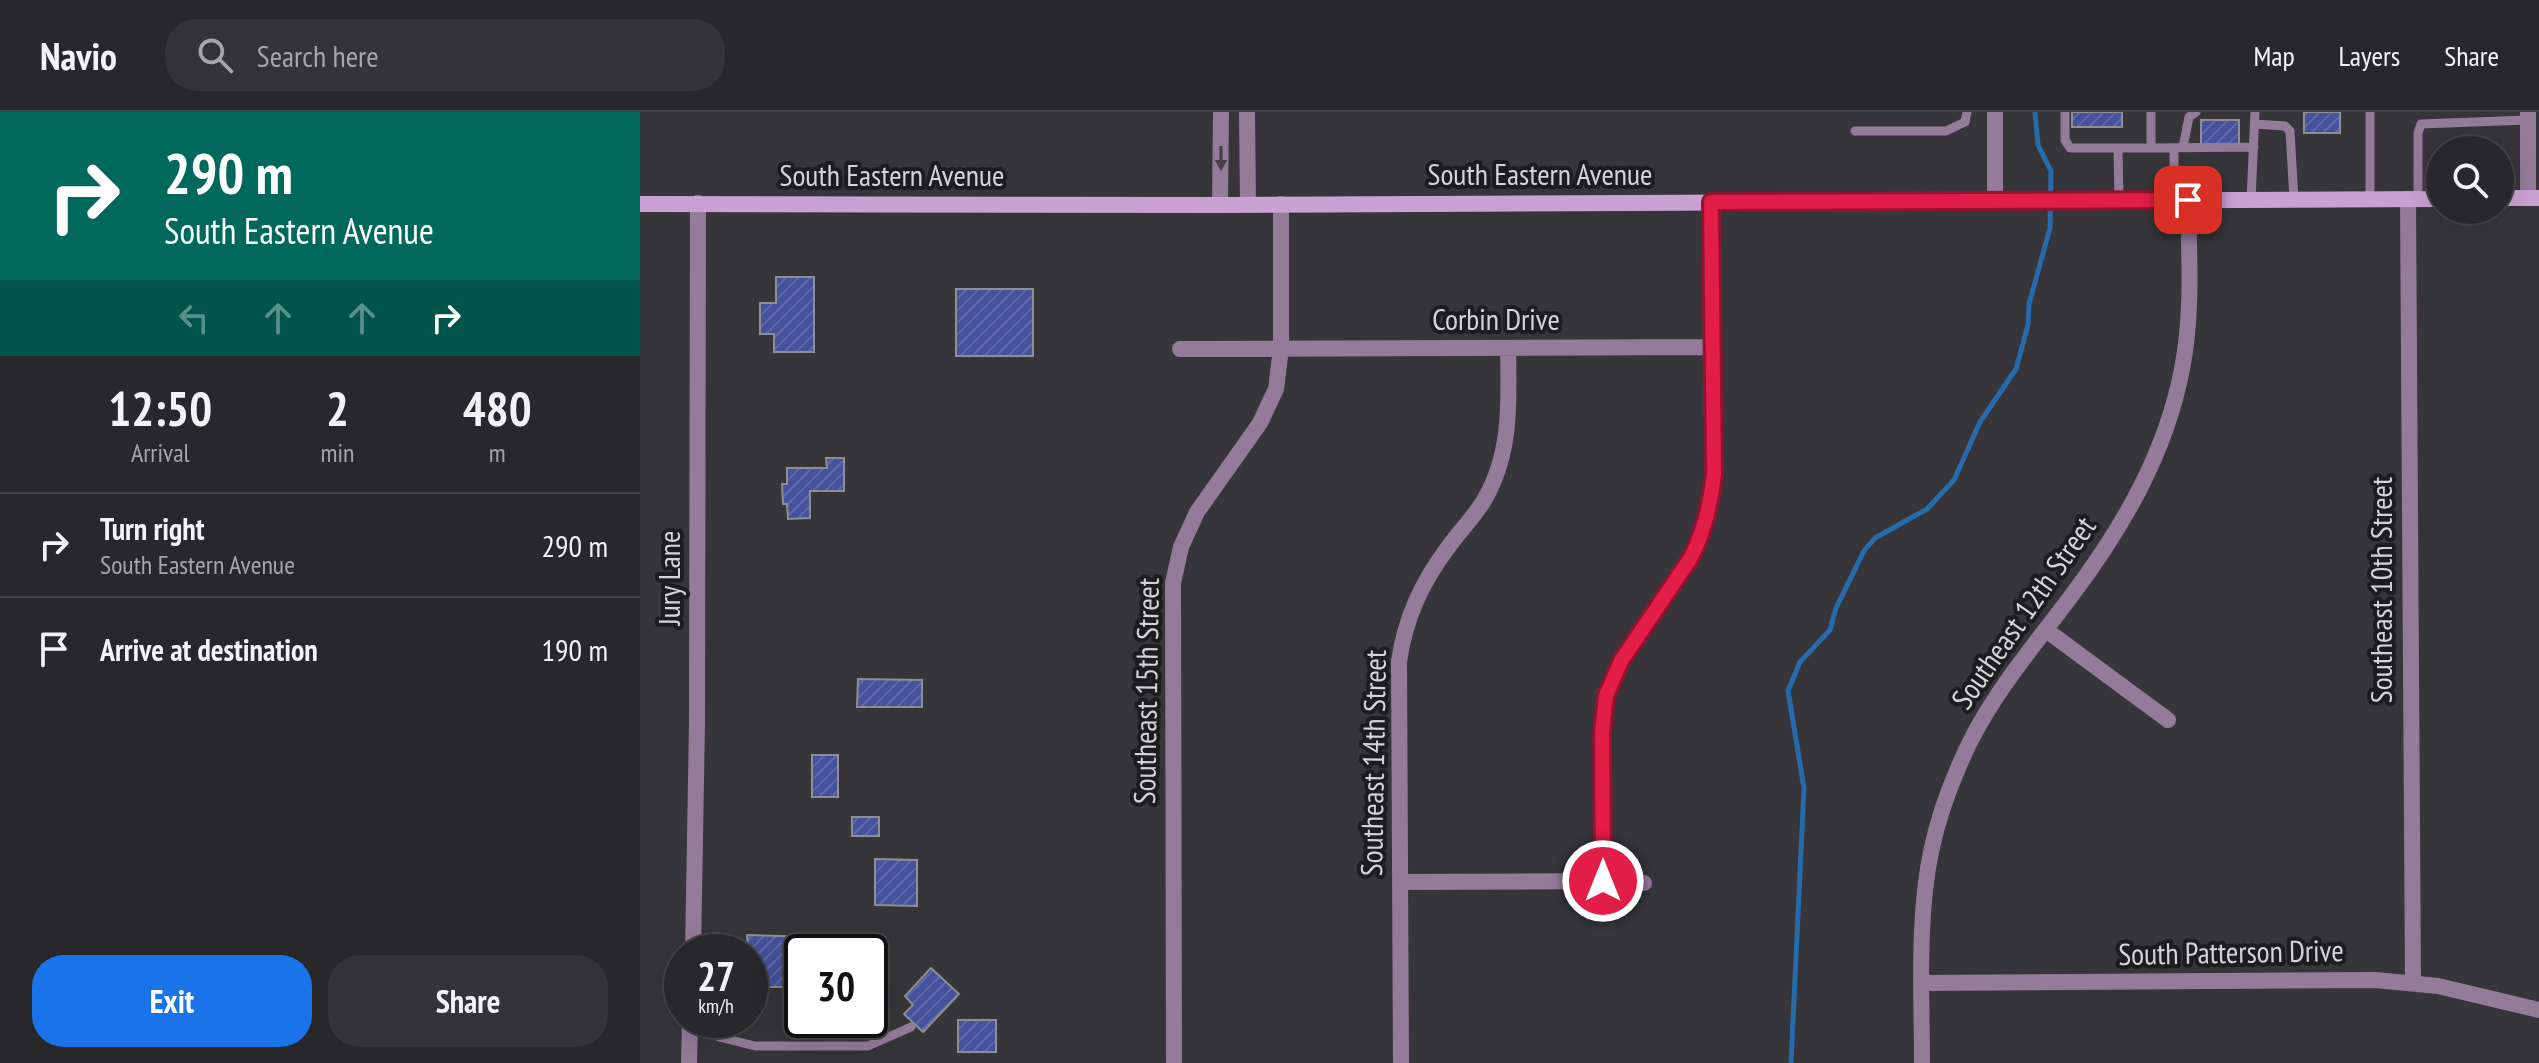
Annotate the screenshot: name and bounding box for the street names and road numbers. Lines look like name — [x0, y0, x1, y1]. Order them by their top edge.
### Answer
street label: South Eastern Avenue — [1428, 154, 1652, 193]
street label: South Eastern Avenue — [780, 155, 1004, 194]
street label: Corbin Drive — [1432, 299, 1560, 338]
street label: Southeast 10th Street — [2361, 476, 2400, 703]
street label: Southeast 12th Street — [1942, 508, 2104, 716]
street label: Jury Lane — [649, 531, 688, 626]
street label: Southeast 15th Street — [1124, 577, 1167, 804]
street label: Southeast 14th Street — [1351, 649, 1394, 876]
street label: South Patterson Drive — [2118, 930, 2344, 973]

